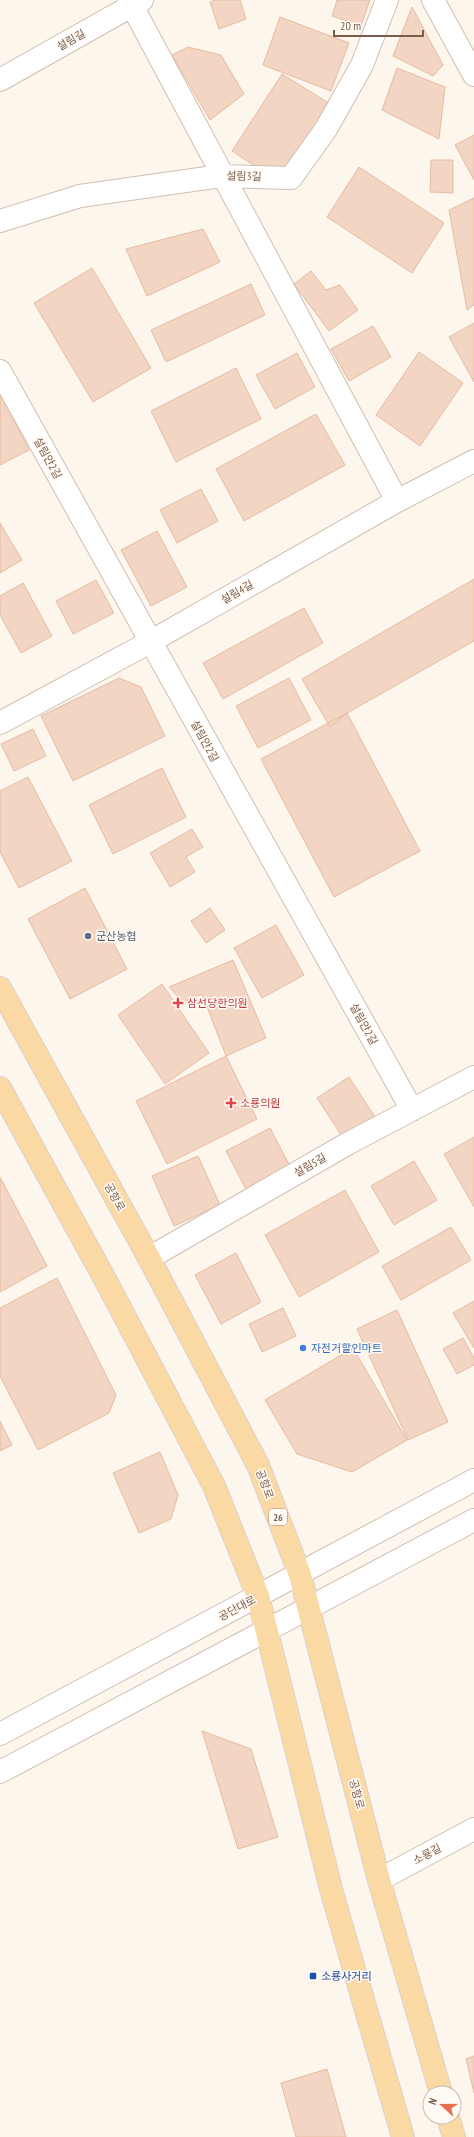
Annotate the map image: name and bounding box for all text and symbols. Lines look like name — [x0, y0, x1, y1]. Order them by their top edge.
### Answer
scale bar — [334, 12, 423, 38]
text: 20 m — [340, 18, 361, 33]
street label: 설림길 — [54, 26, 88, 54]
street label: 설림3길 — [226, 168, 262, 184]
street label: 설림안2길 — [31, 435, 65, 481]
street label: 설림4길 — [218, 577, 256, 607]
street label: 설림안2길 — [188, 718, 222, 764]
place label: 군산농협 — [96, 929, 136, 943]
marker: 군산농협 — [83, 931, 93, 941]
place label: 삼선당한의원 — [187, 996, 248, 1010]
marker: 삼선당한의원 — [172, 997, 184, 1009]
street label: 설림안2길 — [347, 1001, 381, 1047]
place label: 소룡의원 — [240, 1096, 280, 1110]
marker: 소룡의원 — [225, 1097, 237, 1109]
street label: 설림5길 — [291, 1150, 329, 1180]
street label: 공항로 — [102, 1180, 128, 1214]
place label: 자전거할인마트 — [311, 1341, 382, 1355]
marker: 자전거할인마트 — [298, 1343, 308, 1353]
street label: 공항로 — [253, 1467, 277, 1501]
road number: 26 — [269, 1509, 287, 1525]
street label: 공단대로 — [216, 1592, 258, 1624]
street label: 공항로 — [346, 1778, 368, 1810]
street label: 소룡길 — [410, 1841, 444, 1867]
place label: 소룡사거리 — [321, 1969, 372, 1983]
marker: 소룡사거리 — [308, 1971, 318, 1981]
north arrow — [422, 2085, 462, 2125]
text: N — [425, 2096, 440, 2107]

